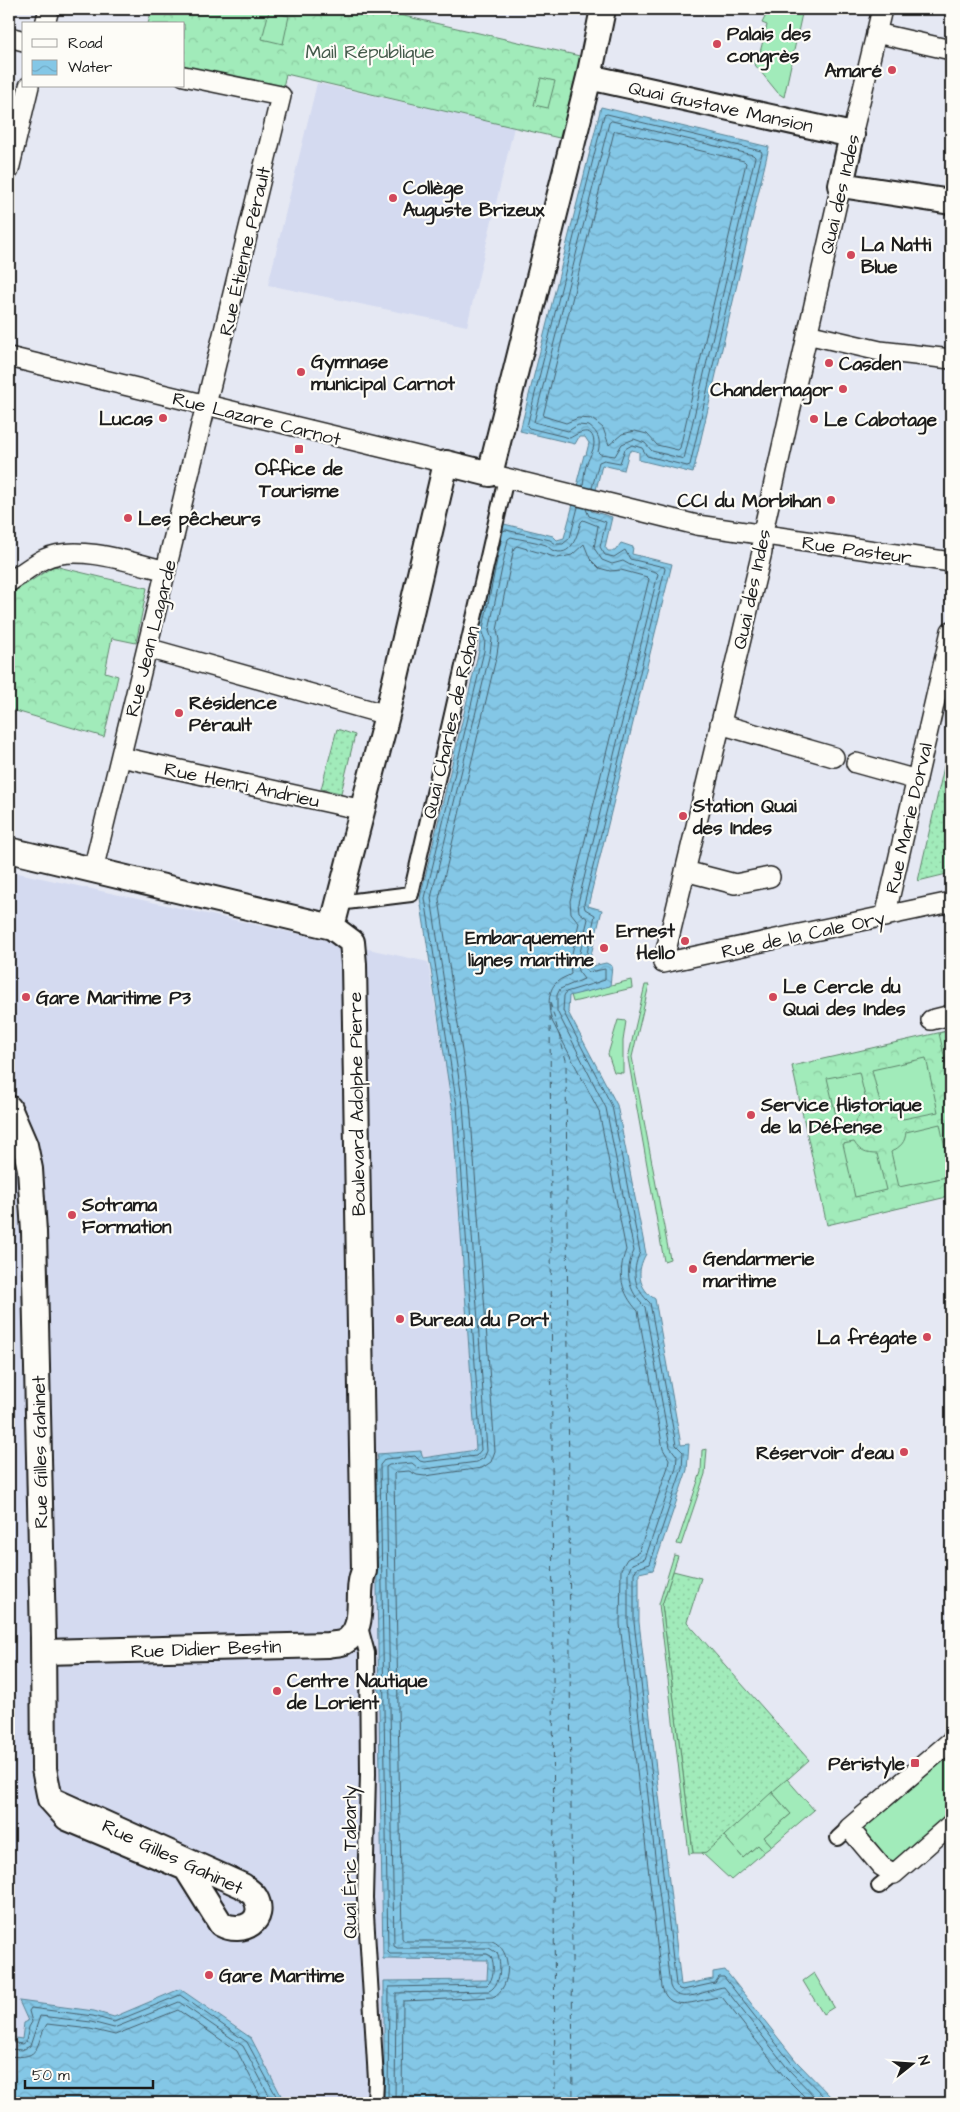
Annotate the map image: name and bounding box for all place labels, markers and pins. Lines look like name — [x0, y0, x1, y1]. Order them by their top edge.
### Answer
place label: Palais des congrès — [727, 21, 811, 71]
marker: Palais des congrès — [711, 38, 723, 50]
place label: Amaré — [825, 58, 883, 85]
marker: Amaré — [886, 64, 898, 76]
place label: Collège Auguste Brizeux — [403, 175, 546, 225]
marker: Collège Auguste Brizeux — [387, 192, 399, 204]
place label: La Natti Blue — [861, 232, 931, 281]
marker: La Natti Blue — [845, 249, 857, 261]
place label: Gymnase municipal Carnot — [311, 349, 455, 398]
place label: Casden — [839, 351, 902, 378]
marker: Casden — [823, 357, 835, 369]
marker: Gymnase municipal Carnot — [295, 366, 307, 378]
place label: Chandernagor — [710, 377, 834, 405]
marker: Chandernagor — [837, 383, 849, 395]
place label: Lucas — [99, 406, 153, 433]
place label: Le Cabotage — [824, 407, 938, 435]
marker: Lucas — [157, 412, 169, 424]
marker: Le Cabotage — [808, 413, 820, 425]
marker: Office de Tourisme — [293, 443, 305, 455]
place label: Office de Tourisme — [255, 456, 344, 505]
place label: CCI du Morbihan — [678, 488, 822, 515]
marker: CCI du Morbihan — [825, 494, 837, 506]
place label: Les pêcheurs — [138, 506, 261, 533]
marker: Les pêcheurs — [122, 512, 134, 524]
place label: Résidence Pérault — [189, 690, 278, 739]
marker: Résidence Pérault — [173, 707, 185, 719]
place label: Station Quai des Indes — [692, 793, 797, 842]
marker: Station Quai des Indes — [677, 810, 689, 822]
place label: Ernest Hello — [616, 918, 675, 967]
place label: Embarquement lignes maritime — [465, 925, 595, 975]
marker: Ernest Hello — [679, 935, 691, 947]
marker: Embarquement lignes maritime — [598, 942, 610, 954]
place label: Le Cercle du Quai des Indes — [783, 974, 906, 1023]
place label: Gare Maritime P3 — [36, 985, 191, 1012]
marker: Gare Maritime P3 — [20, 991, 32, 1003]
marker: Le Cercle du Quai des Indes — [767, 991, 779, 1003]
place label: Service Historique de la Défense — [760, 1092, 923, 1141]
marker: Service Historique de la Défense — [745, 1109, 757, 1121]
place label: Sotrama Formation — [81, 1192, 172, 1241]
marker: Sotrama Formation — [66, 1209, 78, 1221]
place label: Gendarmerie maritime — [703, 1246, 815, 1295]
marker: Gendarmerie maritime — [687, 1263, 699, 1275]
place label: Bureau du Port — [410, 1307, 549, 1334]
marker: Bureau du Port — [394, 1313, 406, 1325]
place label: La frégate — [817, 1325, 918, 1353]
marker: La frégate — [921, 1331, 933, 1343]
place label: Réservoir d'eau — [756, 1440, 894, 1467]
marker: Réservoir d'eau — [898, 1446, 910, 1458]
place label: Centre Nautique de Lorient — [286, 1668, 428, 1717]
marker: Centre Nautique de Lorient — [271, 1685, 283, 1697]
place label: Péristyle — [828, 1751, 906, 1779]
marker: Péristyle — [909, 1757, 921, 1769]
place label: Gare Maritime — [219, 1963, 345, 1990]
marker: Gare Maritime — [203, 1969, 215, 1981]

